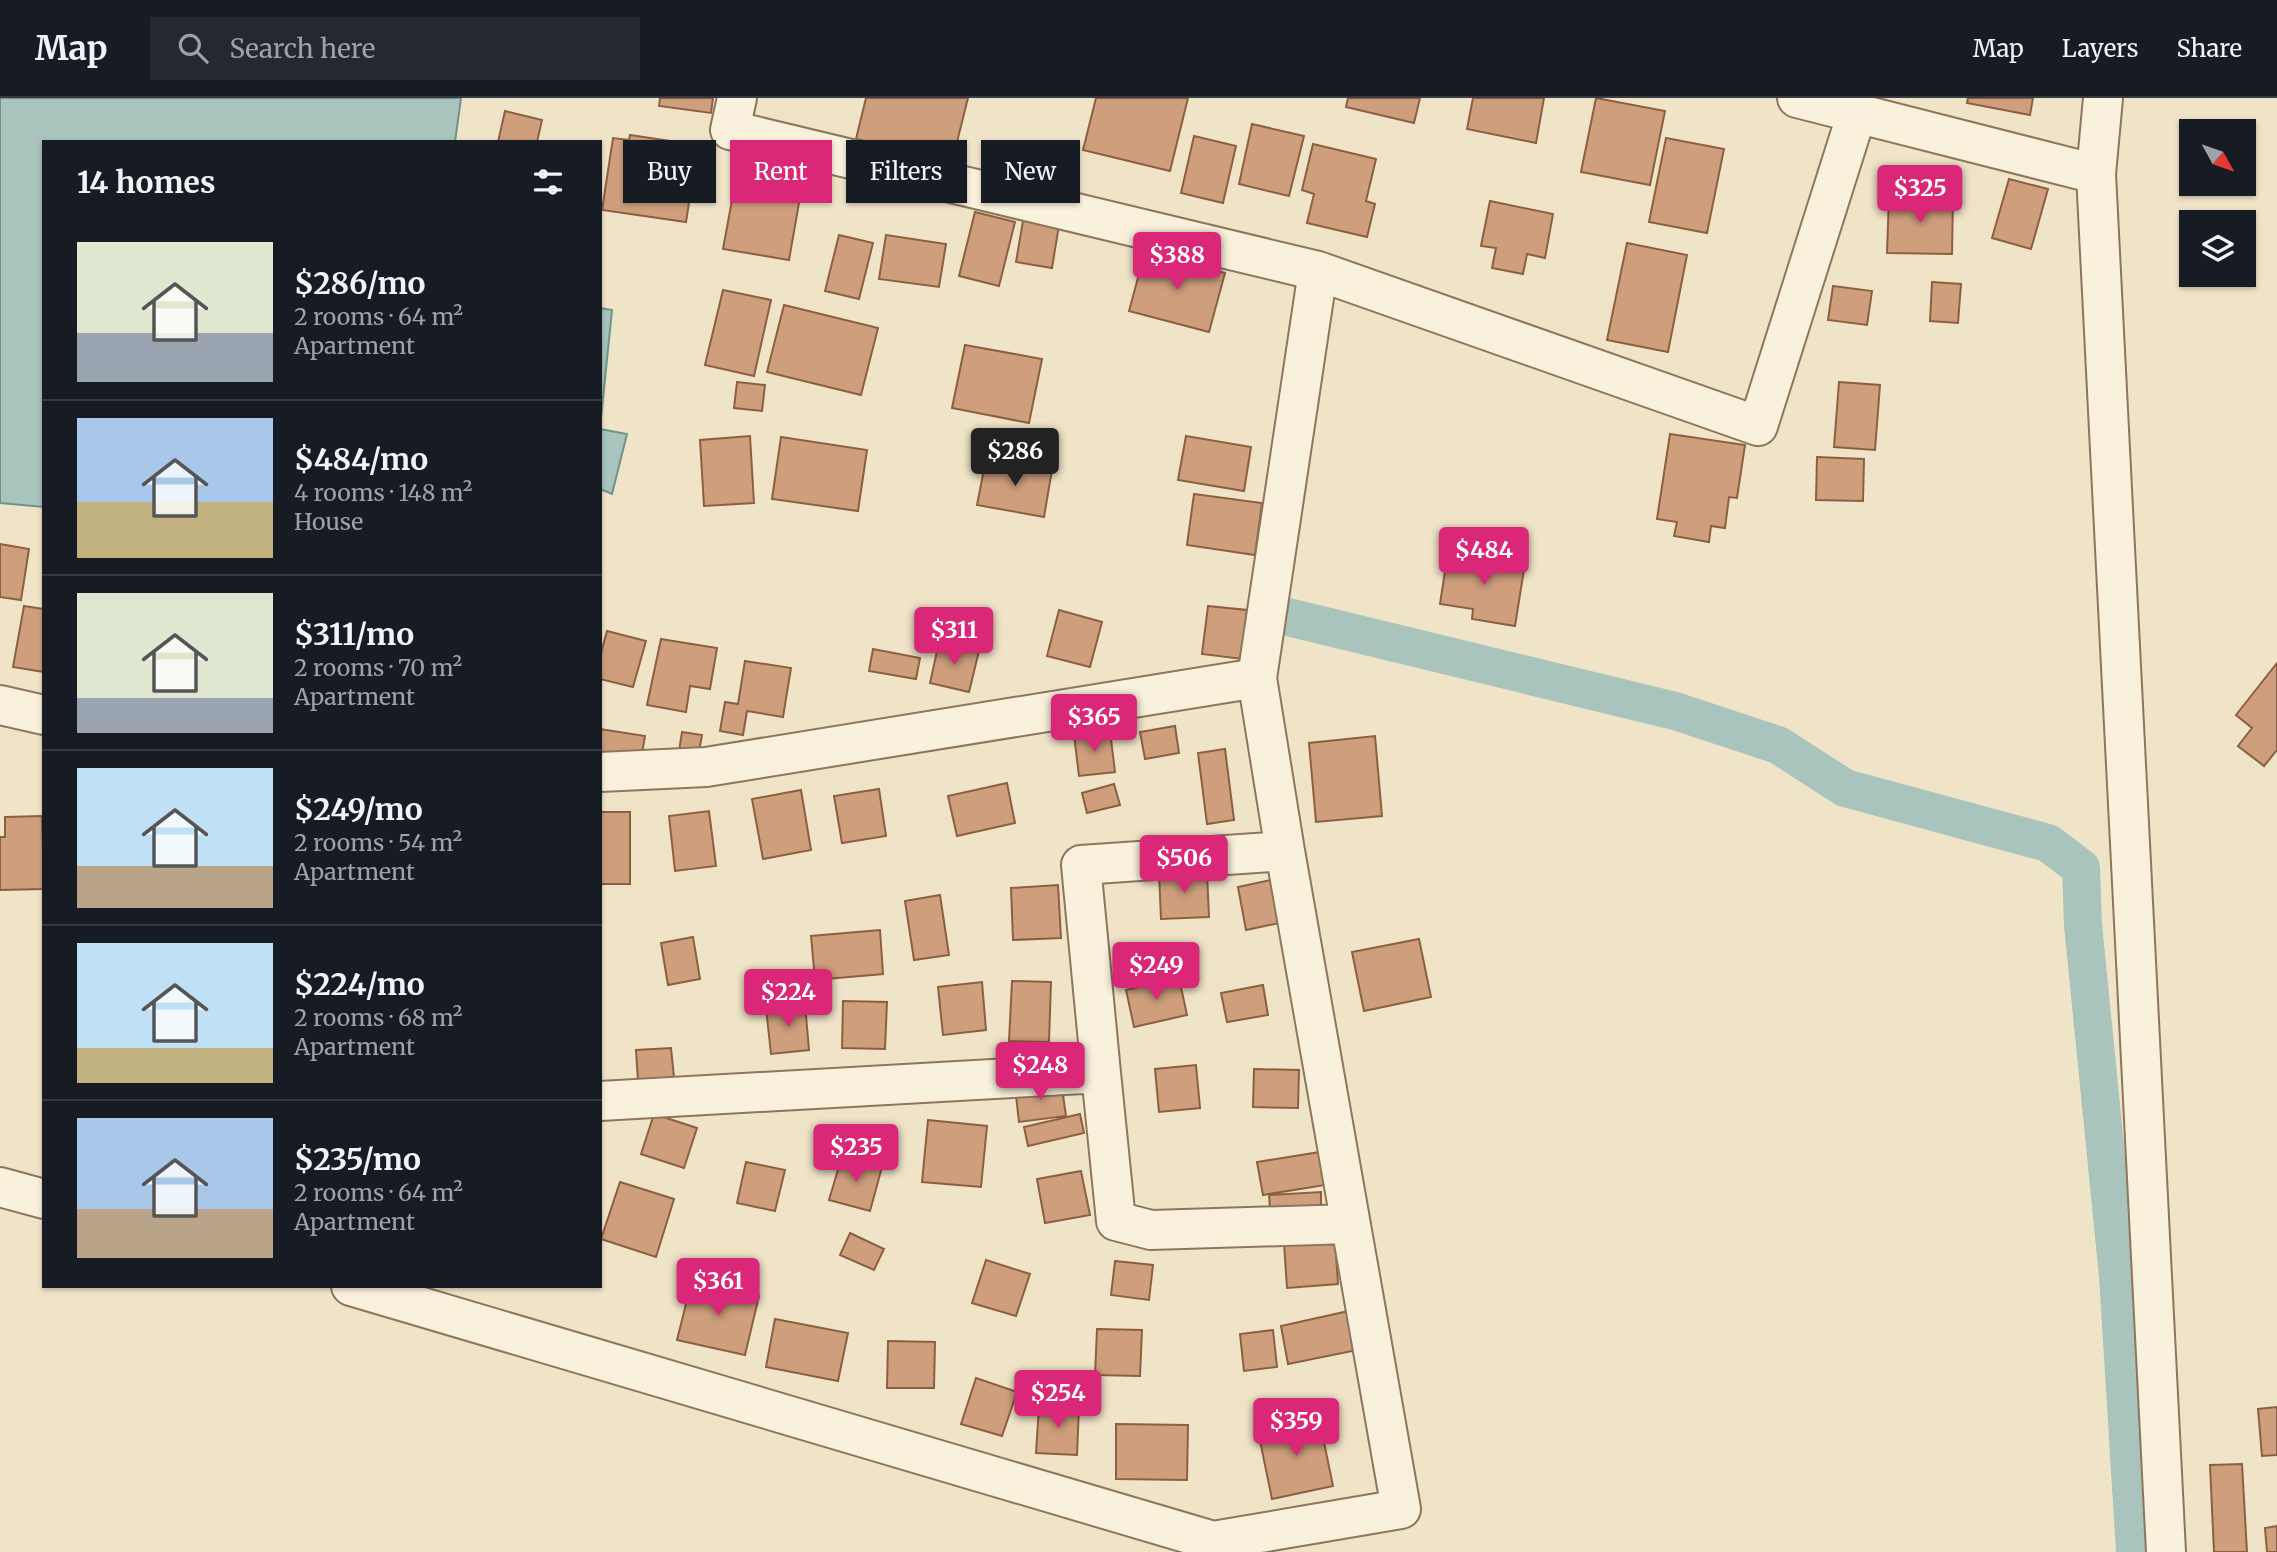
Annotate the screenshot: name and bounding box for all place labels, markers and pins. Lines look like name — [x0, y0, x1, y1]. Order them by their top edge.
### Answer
pin: $325 — [1879, 166, 1961, 225]
pin: $388 — [1136, 232, 1218, 292]
pin: $286 — [974, 428, 1056, 488]
pin: $484 — [1443, 528, 1525, 587]
pin: $311 — [913, 608, 995, 667]
pin: $365 — [1053, 694, 1135, 754]
pin: $506 — [1143, 836, 1225, 895]
pin: $249 — [1115, 942, 1197, 1002]
pin: $224 — [747, 970, 829, 1029]
pin: $248 — [999, 1042, 1081, 1102]
pin: $235 — [815, 1124, 897, 1184]
pin: $361 — [677, 1258, 759, 1318]
pin: $254 — [1017, 1370, 1099, 1430]
pin: $359 — [1255, 1398, 1337, 1458]

